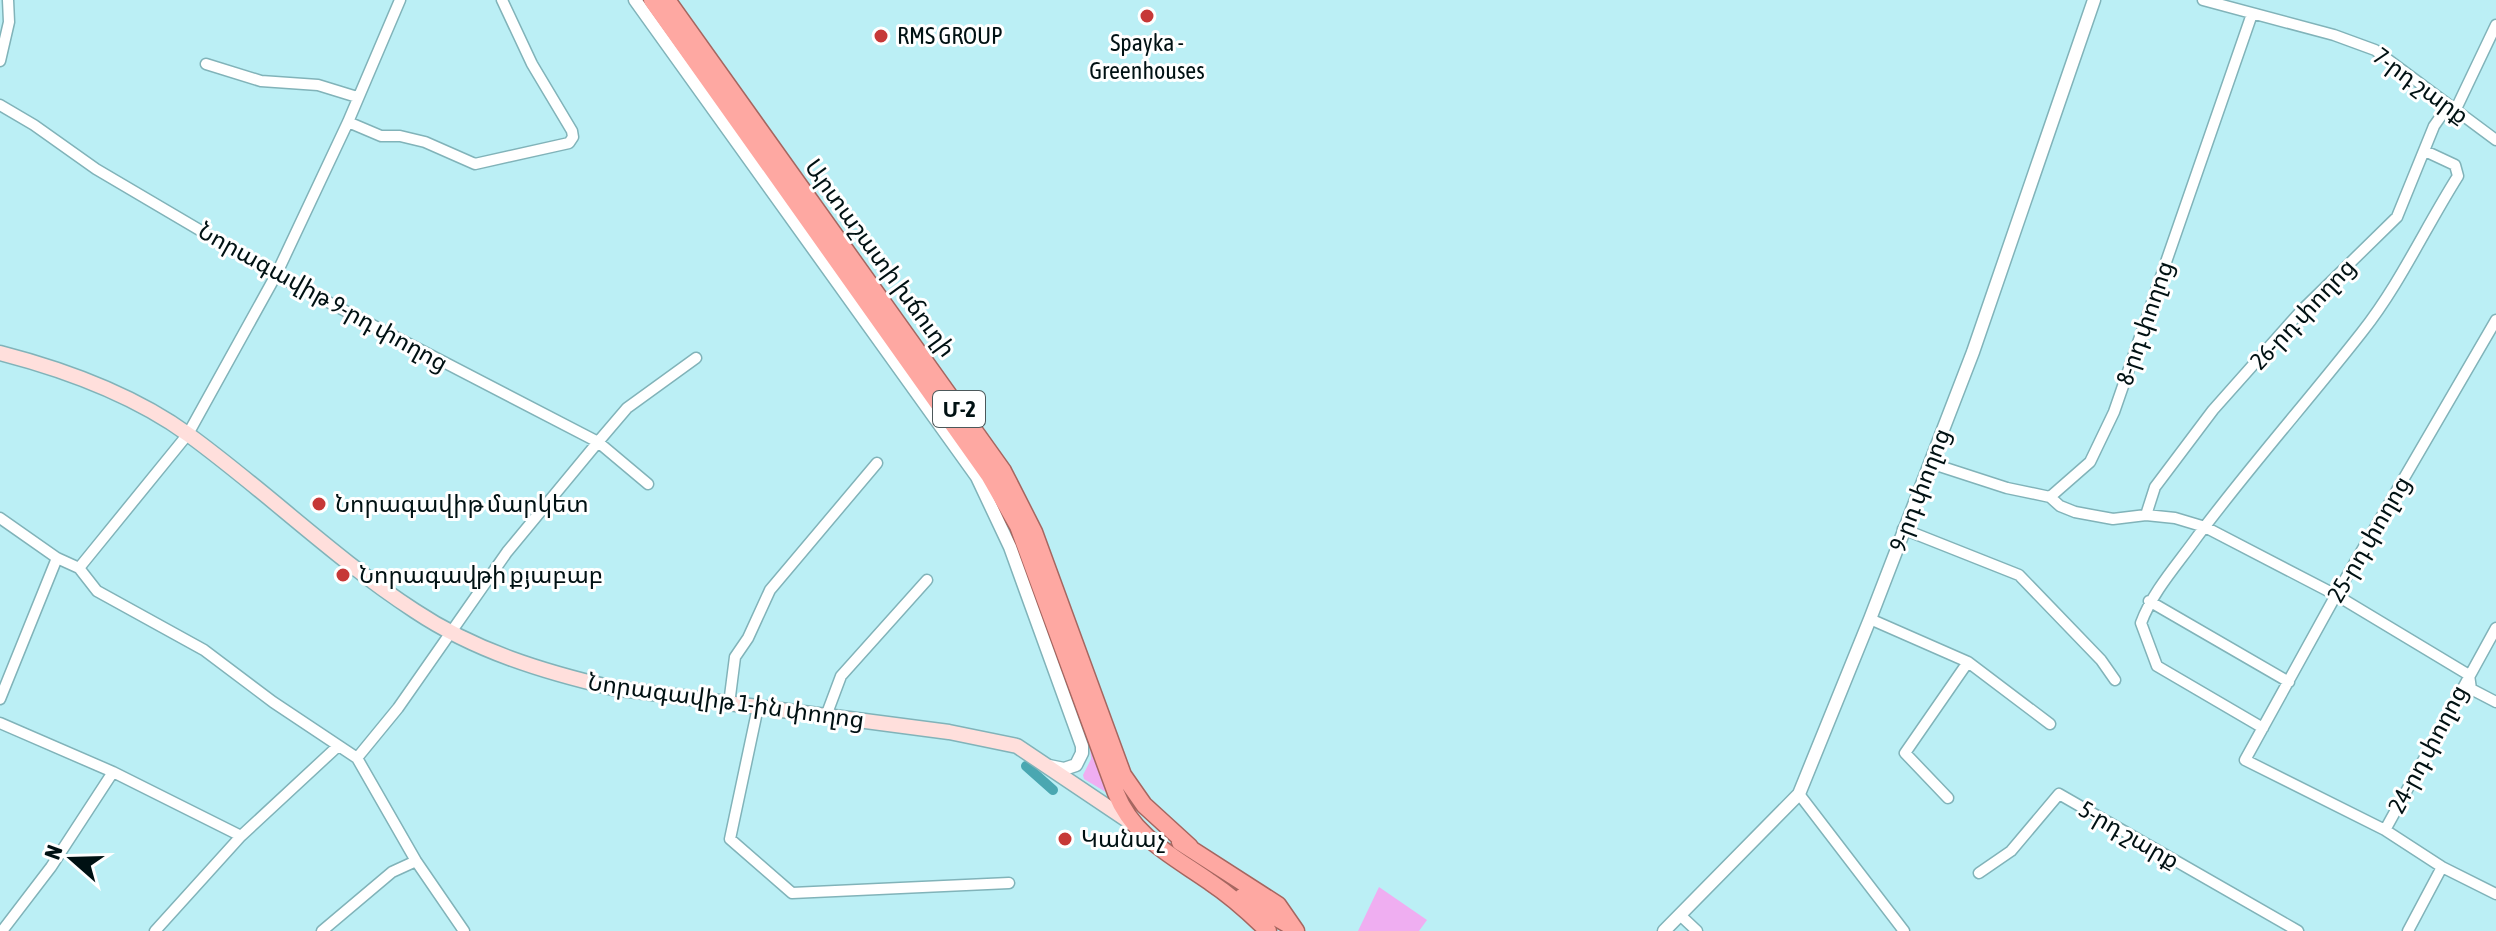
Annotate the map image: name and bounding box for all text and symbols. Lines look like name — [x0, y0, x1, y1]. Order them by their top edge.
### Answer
marker: Spayka - Greenhouses — [1138, 7, 1156, 25]
place label: RMS GROUP — [897, 22, 1003, 49]
marker: RMS GROUP — [872, 27, 890, 45]
place label: Spayka - Greenhouses — [1089, 29, 1205, 84]
street label: 7-րդ շարք — [2368, 42, 2474, 130]
street label: Արտաշատի խճուղի — [799, 154, 961, 362]
street label: Նորագավիթ 9-րդ փողոց — [193, 217, 453, 377]
street label: 26-րդ փողոց — [2245, 253, 2361, 375]
street label: 8-րդ փողոց — [2111, 257, 2179, 389]
road number: Մ-2 — [933, 391, 985, 427]
street label: 9-րդ փողոց — [1884, 425, 1956, 555]
street label: 25-րդ փողոց — [2322, 471, 2416, 607]
place label: Նորագավիթ մարկետ — [335, 490, 589, 518]
marker: Նորագավիթ մարկետ — [310, 495, 328, 513]
place label: Նորագավթի քյաբաբ — [359, 561, 603, 589]
marker: Նորագավթի քյաբաբ — [334, 566, 352, 584]
street label: Նորագավիթ 1-ին փողոց — [586, 668, 866, 734]
street label: 24-րդ փողոց — [2383, 680, 2473, 818]
street label: 5-րդ շարք — [2074, 795, 2184, 875]
north arrow — [32, 819, 112, 899]
place label: Կանաչ — [1081, 825, 1165, 853]
marker: Կանաչ — [1056, 830, 1074, 848]
text: N — [39, 842, 68, 863]

